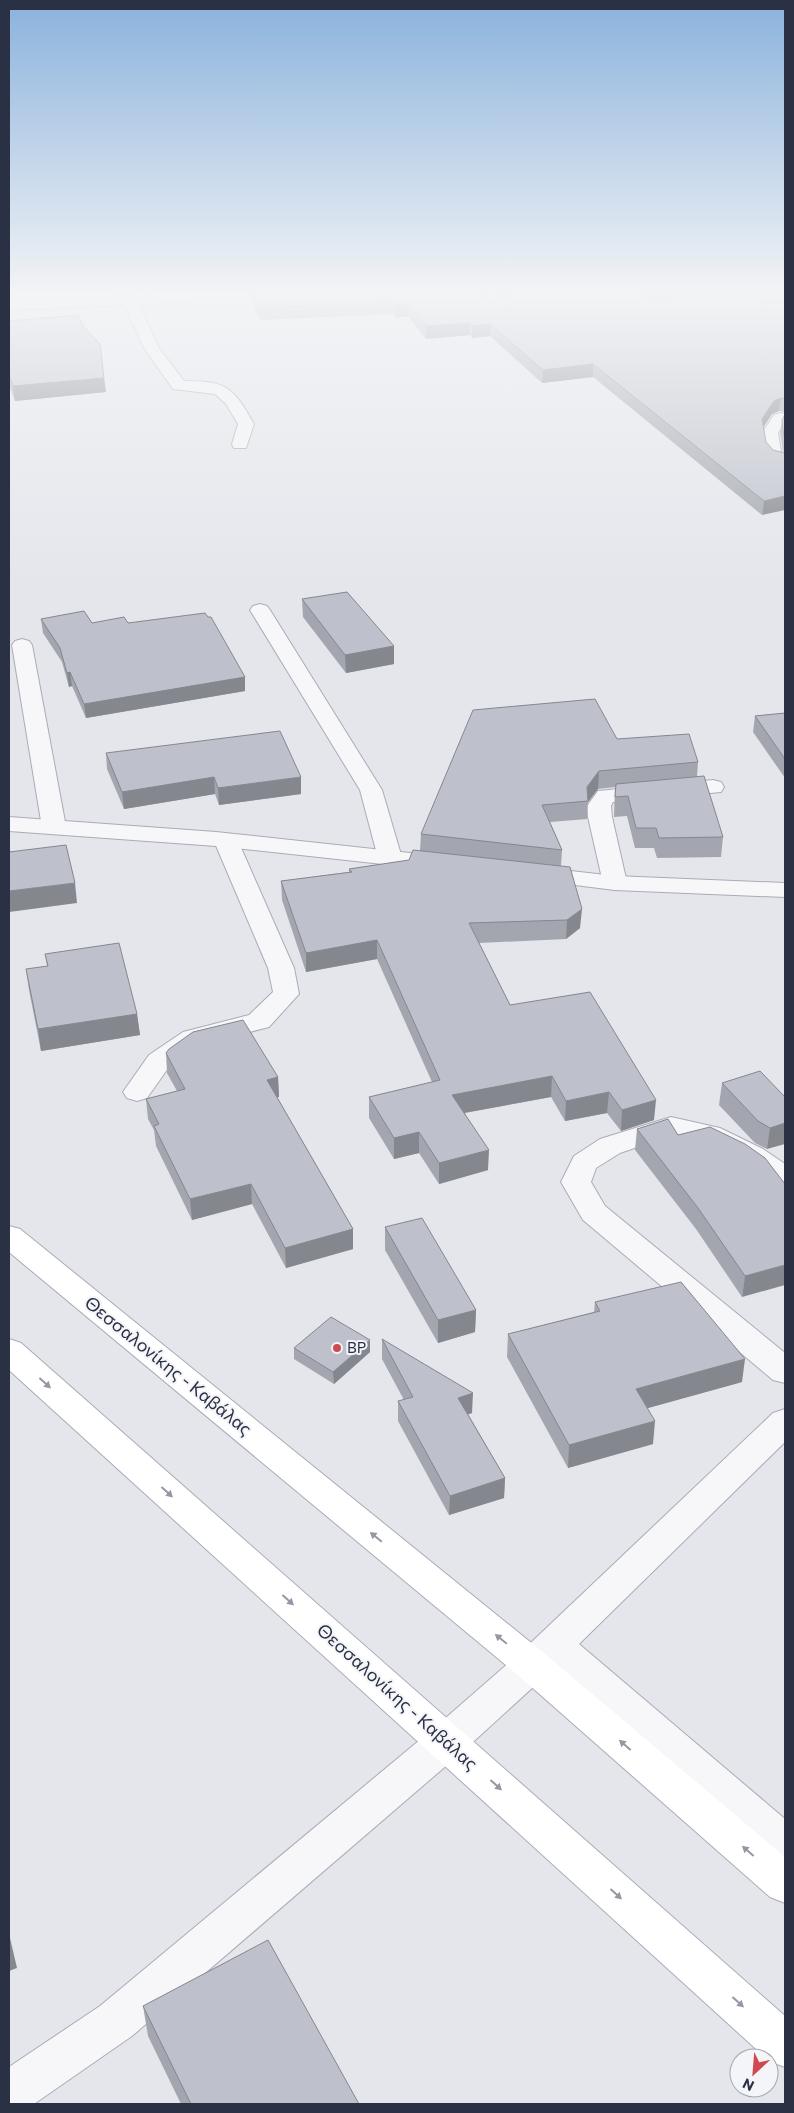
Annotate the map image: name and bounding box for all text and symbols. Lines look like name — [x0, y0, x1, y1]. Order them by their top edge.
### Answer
street label: Θεσσαλονίκης - Καβάλας — [81, 1291, 257, 1439]
place label: BP — [347, 1338, 366, 1356]
marker: BP — [331, 1342, 343, 1354]
one-way arrow — [39, 1378, 52, 1389]
one-way arrow — [160, 1486, 173, 1497]
one-way arrow — [369, 1531, 382, 1542]
one-way arrow — [281, 1594, 294, 1605]
street label: Θεσσαλονίκης - Καβάλας — [313, 1618, 483, 1774]
one-way arrow — [495, 1634, 508, 1645]
one-way arrow — [619, 1739, 632, 1750]
one-way arrow — [489, 1779, 501, 1791]
one-way arrow — [743, 1845, 755, 1857]
one-way arrow — [610, 1888, 622, 1900]
one-way arrow — [731, 1996, 743, 2008]
north arrow — [729, 2048, 779, 2098]
text: N — [740, 2075, 757, 2095]

